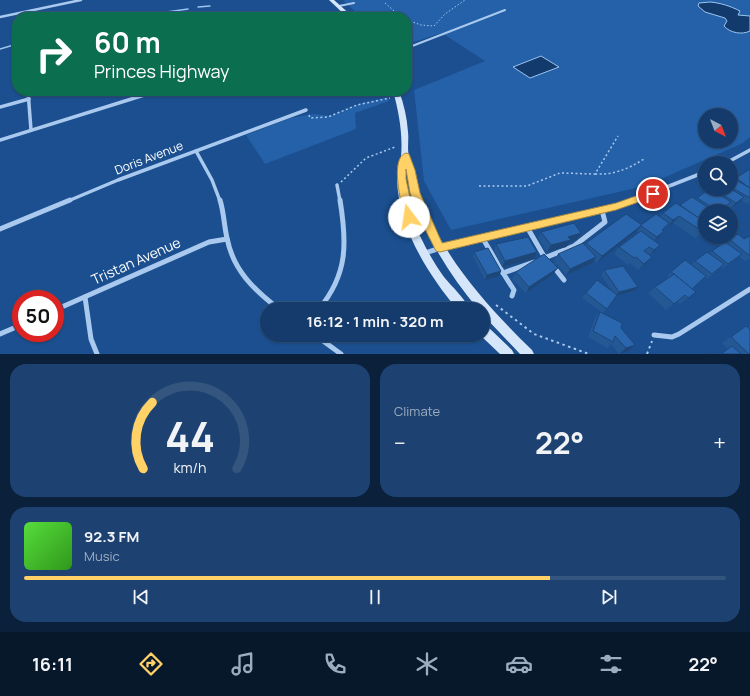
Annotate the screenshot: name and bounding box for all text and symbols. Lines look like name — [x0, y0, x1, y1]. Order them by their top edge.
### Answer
text: 60 m — [94, 23, 161, 61]
icon: right — [28, 28, 80, 80]
text: Princes Highway — [94, 59, 230, 83]
north arrow — [698, 108, 738, 148]
map controls — [698, 108, 738, 244]
street label: Doris Avenue — [112, 137, 186, 178]
button: search — [698, 156, 738, 196]
pin — [636, 177, 670, 211]
icon: arrive — [642, 183, 664, 205]
position arrow — [388, 196, 430, 238]
button: layers — [698, 204, 738, 244]
street label: Tristan Avenue — [88, 232, 183, 289]
speed limit sign: 50 — [12, 290, 64, 342]
text: 16:12 · 1 min · 320 m — [306, 311, 444, 332]
text: Climate — [394, 402, 440, 420]
text: 44 — [165, 407, 215, 463]
text: 22° — [535, 422, 584, 463]
text: − — [394, 428, 406, 458]
text: + — [713, 428, 726, 458]
text: km/h — [173, 457, 207, 476]
text: 92.3 FM — [84, 526, 139, 547]
text: Music — [84, 547, 120, 565]
icon: previous — [130, 586, 152, 608]
icon: pause — [364, 586, 386, 608]
icon: next — [598, 586, 620, 608]
icon: directions — [137, 650, 165, 678]
icon: music — [229, 650, 257, 678]
icon: phone — [321, 650, 349, 678]
icon: climate — [413, 650, 441, 678]
icon: car — [505, 650, 533, 678]
icon: filters — [597, 650, 625, 678]
text: 16:11 — [32, 652, 73, 676]
text: 22° — [688, 652, 718, 676]

